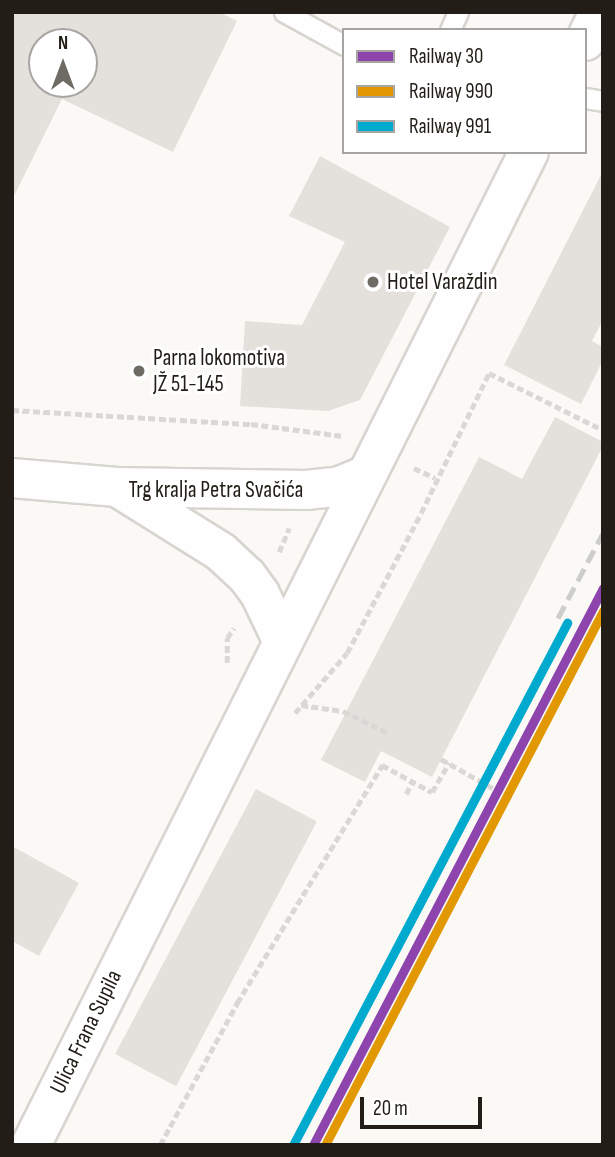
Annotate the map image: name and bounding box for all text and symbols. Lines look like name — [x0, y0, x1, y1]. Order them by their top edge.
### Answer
north arrow — [28, 28, 98, 98]
legend — [342, 28, 587, 154]
text: N — [58, 32, 68, 55]
text: Railway 30 — [409, 44, 483, 69]
text: Railway 990 — [409, 79, 493, 104]
text: Railway 991 — [409, 114, 491, 139]
place label: Hotel Varaždin — [387, 268, 497, 296]
marker: Hotel Varaždin — [365, 274, 381, 290]
place label: Parna lokomotiva JŽ 51-145 — [153, 344, 285, 398]
marker: Parna lokomotiva JŽ 51-145 — [131, 363, 147, 379]
street label: Trg kralja Petra Svačića — [129, 476, 303, 504]
street label: Ulica Frana Supila — [44, 966, 128, 1098]
scale bar — [363, 1084, 486, 1128]
text: 20 m — [373, 1096, 408, 1121]

